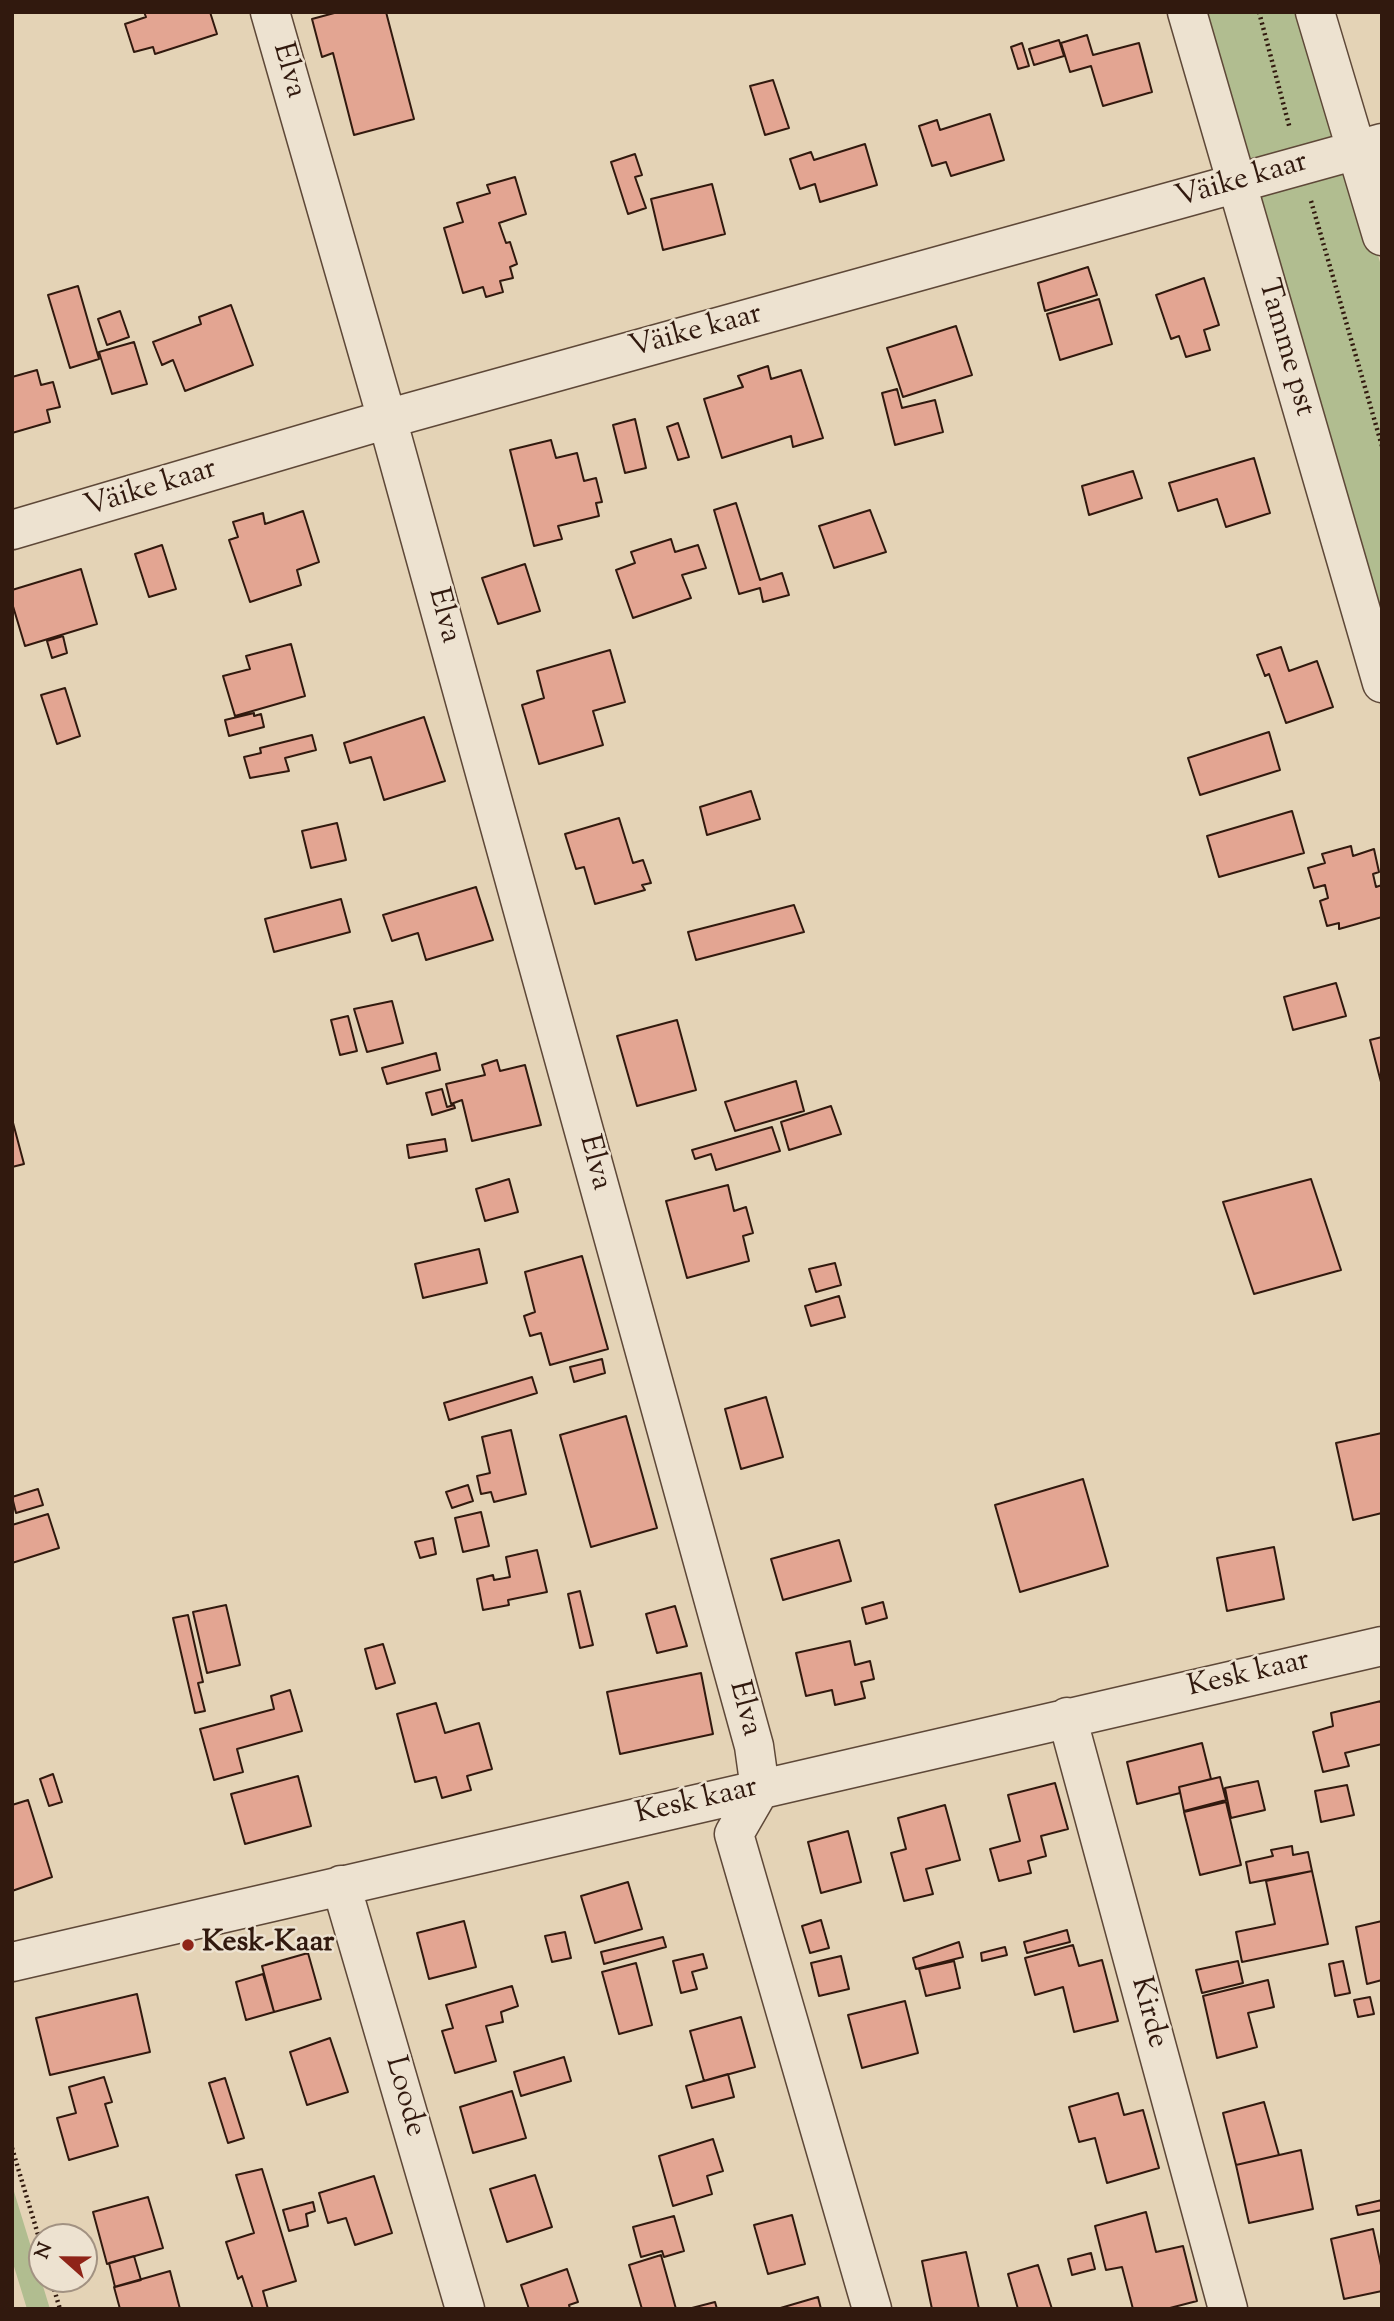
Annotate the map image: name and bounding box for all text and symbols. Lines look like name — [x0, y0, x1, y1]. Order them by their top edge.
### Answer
street label: Elva — [262, 39, 312, 103]
street label: Väike kaar — [1172, 146, 1312, 218]
street label: Tamme pst — [1247, 275, 1321, 421]
street label: Väike kaar — [626, 298, 766, 368]
street label: Väike kaar — [81, 453, 221, 527]
street label: Elva — [417, 584, 467, 648]
street label: Elva — [568, 1131, 618, 1195]
street label: Kesk kaar — [1185, 1645, 1313, 1707]
street label: Elva — [718, 1677, 768, 1741]
street label: Kesk kaar — [633, 1772, 761, 1834]
place label: Kesk-Kaar — [202, 1927, 334, 1963]
marker: Kesk-Kaar — [180, 1937, 196, 1953]
street label: Kirde — [1120, 1974, 1174, 2052]
street label: Loode — [374, 2053, 432, 2141]
north arrow — [28, 2223, 98, 2293]
text: N — [29, 2239, 60, 2263]

